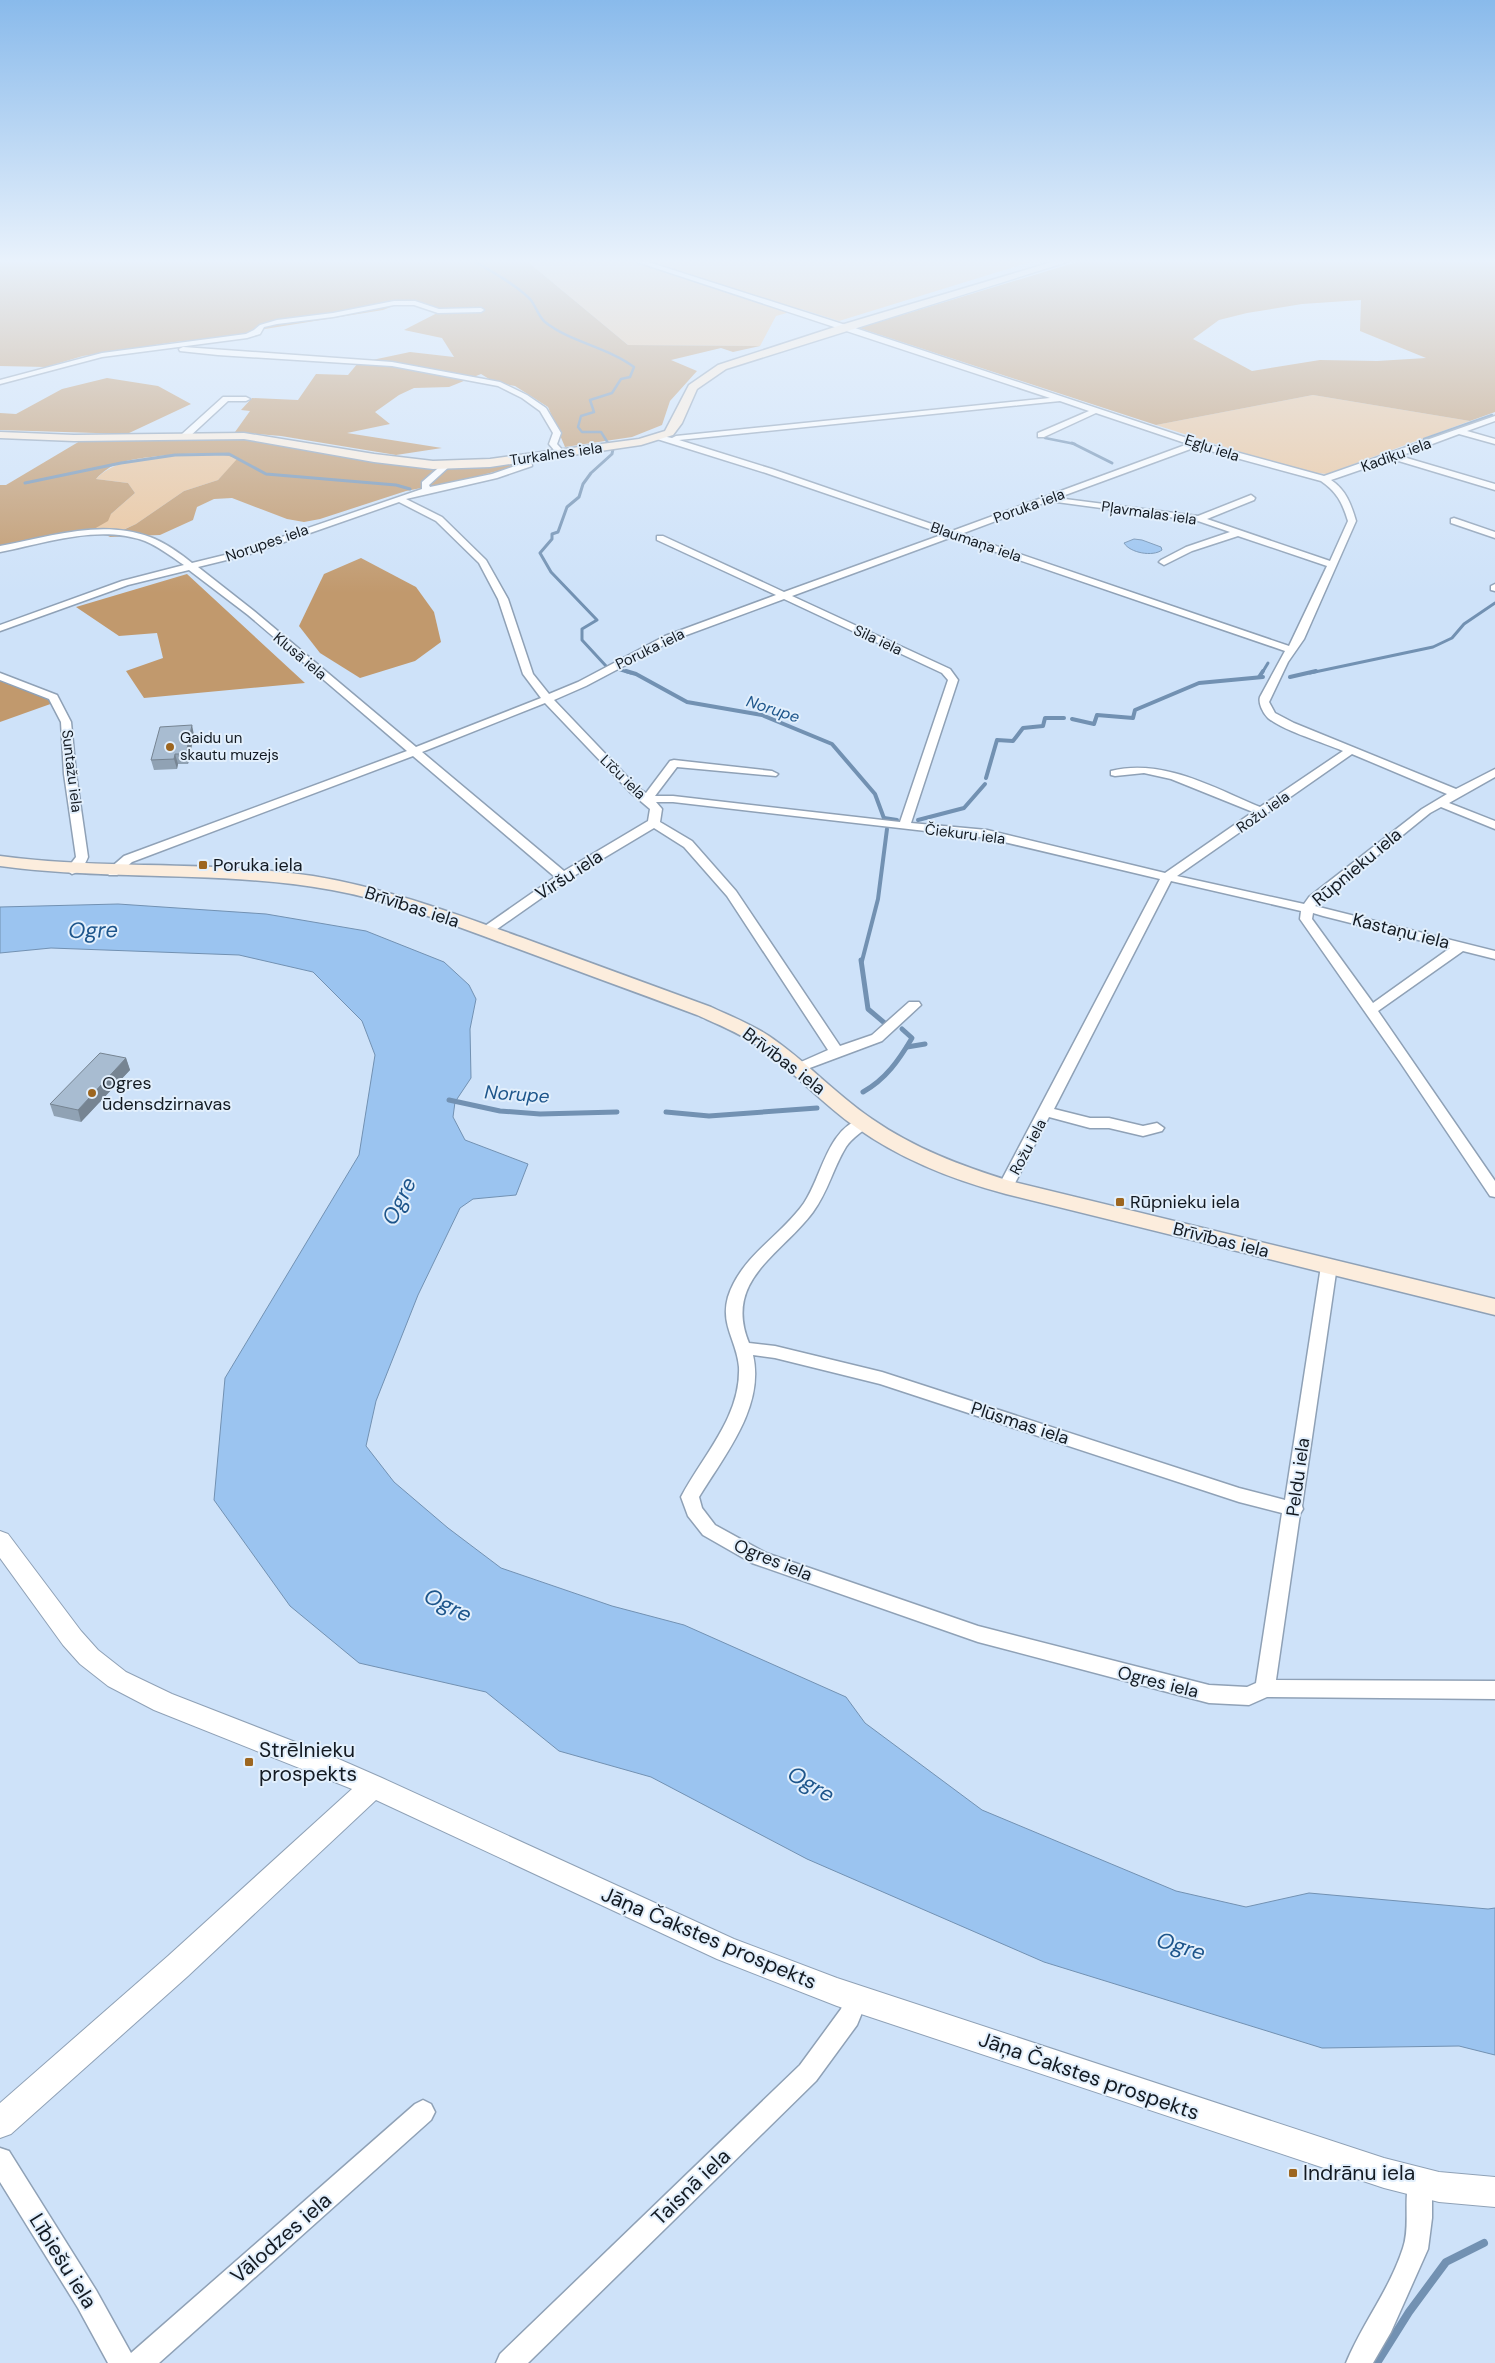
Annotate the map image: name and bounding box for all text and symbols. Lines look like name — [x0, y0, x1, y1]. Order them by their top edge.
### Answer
street label: Egļu iela — [1182, 430, 1242, 466]
street label: Kadiķu iela — [1358, 433, 1434, 477]
street label: Turkalnes iela — [509, 438, 603, 470]
street label: Poruka iela — [991, 484, 1067, 528]
street label: Pļavmalas iela — [1100, 496, 1198, 530]
street label: Blaumaņa iela — [928, 517, 1024, 567]
street label: Norupes iela — [223, 519, 311, 567]
street label: Sila iela — [850, 620, 906, 660]
street label: Poruka iela — [612, 624, 688, 674]
street label: Klusā iela — [269, 628, 331, 684]
water label: Norupe — [744, 691, 802, 727]
place label: Gaidu un skautu muzejs — [180, 728, 279, 765]
street label: Suntažu iela — [57, 729, 87, 813]
marker: Gaidu un skautu muzejs — [164, 741, 176, 753]
street label: Līču iela — [596, 750, 650, 804]
street label: Rožu iela — [1233, 786, 1293, 838]
street label: Čiekuru iela — [924, 819, 1006, 849]
street label: Rūpnieku iela — [1307, 823, 1407, 911]
street label: Viršu iela — [531, 844, 607, 906]
place label: Poruka iela — [213, 853, 303, 877]
marker: Poruka iela — [197, 859, 209, 871]
street label: Brīvības iela — [362, 880, 462, 934]
street label: Kastaņu iela — [1350, 907, 1452, 955]
water label: Ogre — [68, 915, 118, 945]
street label: Brīvības iela — [738, 1022, 830, 1100]
place label: Ogres ūdensdzirnavas — [102, 1071, 231, 1116]
water label: Norupe — [484, 1079, 551, 1109]
marker: Ogres ūdensdzirnavas — [86, 1087, 98, 1099]
street label: Rožu iela — [1005, 1116, 1051, 1178]
water label: Ogre — [375, 1172, 423, 1230]
place label: Rūpnieku iela — [1130, 1190, 1240, 1214]
marker: Rūpnieku iela — [1114, 1196, 1126, 1208]
street label: Brīvības iela — [1170, 1216, 1272, 1264]
street label: Plūsmas iela — [968, 1396, 1072, 1450]
street label: Peldu iela — [1281, 1436, 1315, 1518]
street label: Ogres iela — [730, 1533, 816, 1587]
water label: Ogre — [419, 1581, 477, 1629]
street label: Ogres iela — [1115, 1660, 1201, 1704]
place label: Strēlnieku prospekts — [259, 1736, 357, 1788]
marker: Strēlnieku prospekts — [243, 1756, 255, 1768]
water label: Ogre — [782, 1759, 840, 1809]
street label: Jāņa Čakstes prospekts — [597, 1880, 821, 1996]
water label: Ogre — [1153, 1925, 1209, 1967]
street label: Jāņa Čakstes prospekts — [975, 2025, 1203, 2127]
street label: Taisnā iela — [646, 2142, 736, 2232]
place label: Indrānu iela — [1303, 2159, 1415, 2187]
marker: Indrānu iela — [1287, 2167, 1299, 2179]
street label: Vālodzes iela — [225, 2186, 337, 2290]
street label: Lībiešu iela — [23, 2208, 103, 2314]

